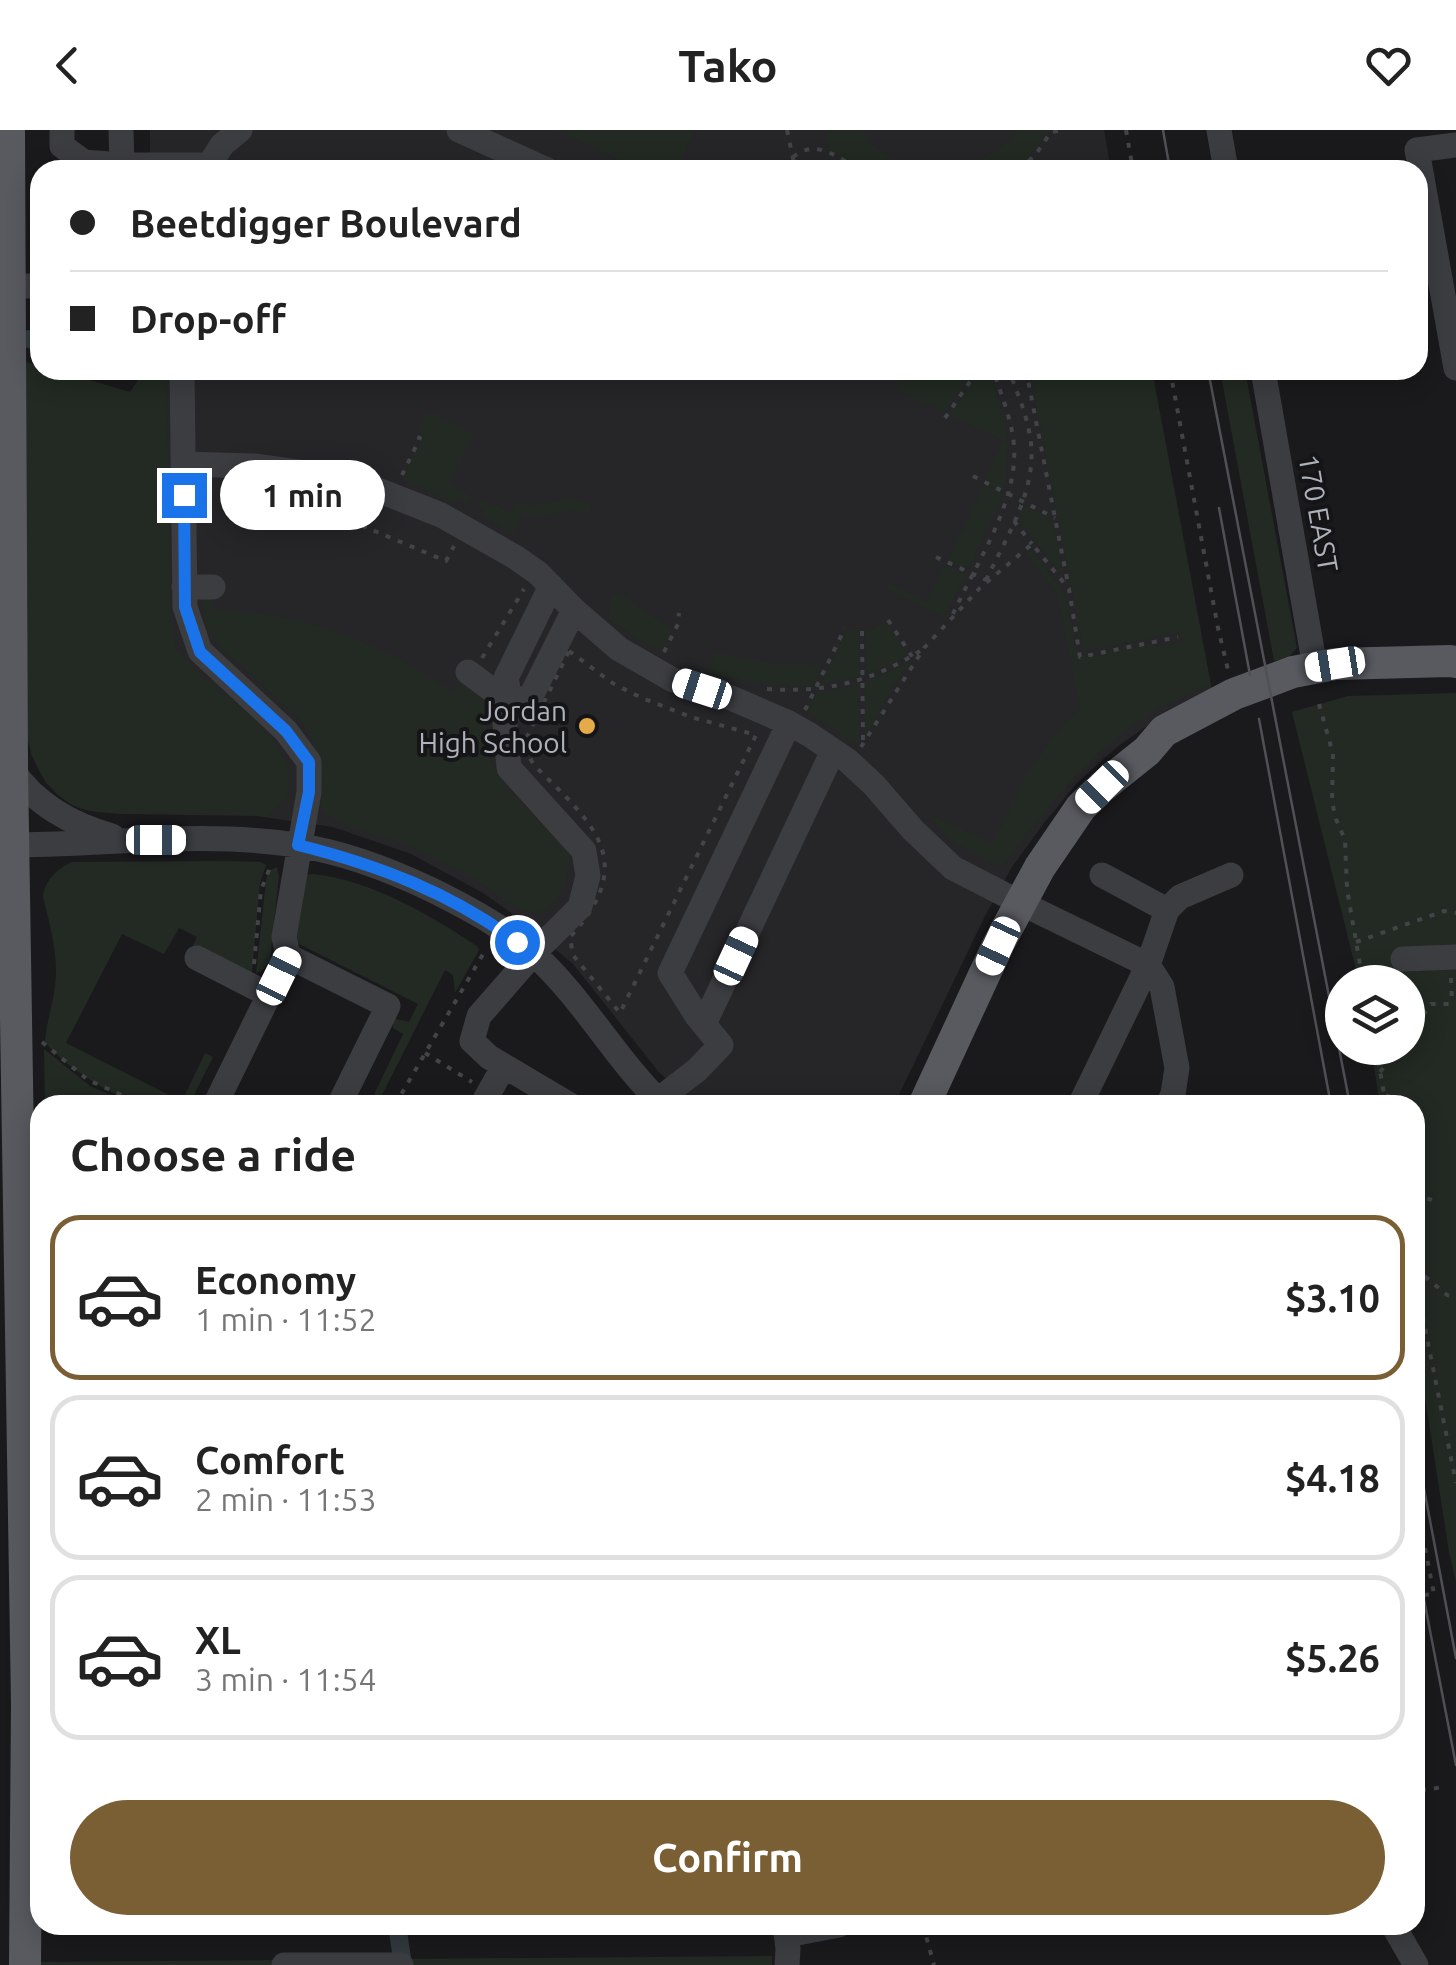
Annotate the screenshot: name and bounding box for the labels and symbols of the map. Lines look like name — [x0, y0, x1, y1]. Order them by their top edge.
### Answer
street label: 170 EAST — [1293, 452, 1345, 575]
callout: 1 min — [219, 460, 384, 530]
route end — [162, 473, 207, 518]
car — [1303, 644, 1367, 684]
car — [669, 665, 735, 713]
place label: Jordan High School — [418, 695, 567, 758]
marker: Jordan High School — [576, 715, 598, 737]
car — [1070, 755, 1134, 819]
car — [126, 825, 186, 855]
car — [972, 912, 1024, 980]
route start — [495, 920, 540, 965]
car — [710, 922, 762, 990]
car — [252, 942, 306, 1010]

